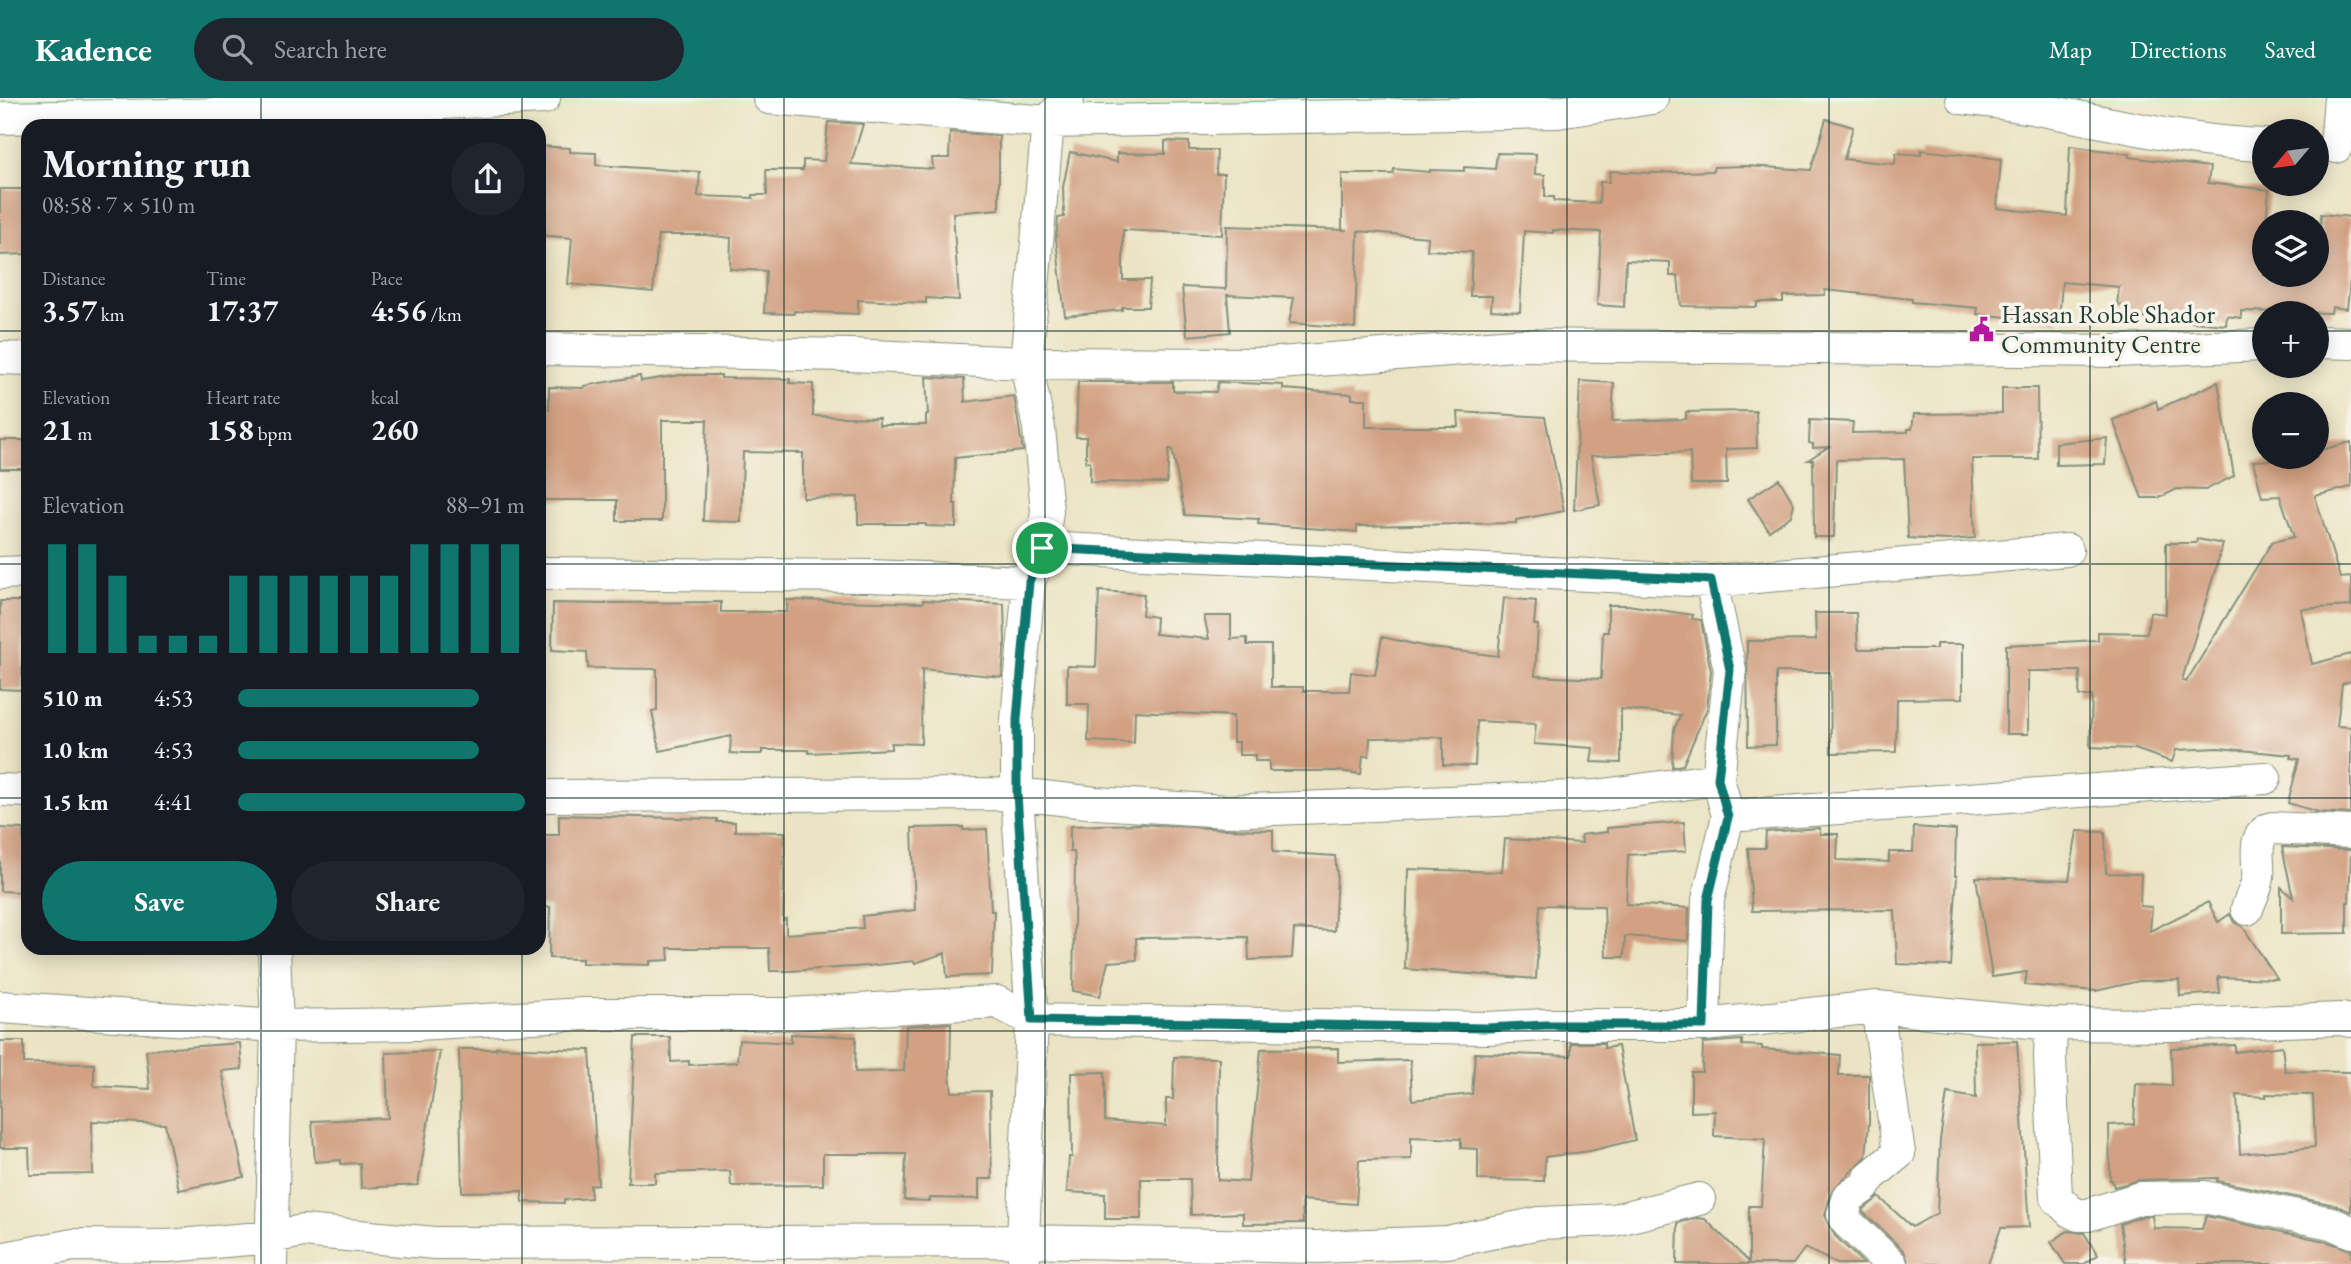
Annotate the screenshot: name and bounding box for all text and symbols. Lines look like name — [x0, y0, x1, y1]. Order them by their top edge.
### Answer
search box — [194, 18, 684, 81]
text: Kadence — [35, 28, 152, 71]
icon: search — [218, 30, 256, 68]
text: Search here — [274, 32, 387, 66]
text: Map — [2049, 34, 2092, 65]
text: Directions — [2130, 34, 2227, 65]
text: Saved — [2265, 34, 2316, 65]
north arrow — [2252, 119, 2329, 196]
map controls — [2252, 119, 2329, 469]
text: Morning run — [42, 139, 251, 188]
button: share — [451, 142, 525, 216]
text: 08:58 · 7 × 510 m — [42, 190, 195, 220]
button: layers — [2252, 210, 2329, 287]
text: Distance — [42, 266, 105, 291]
text: Time — [206, 266, 246, 291]
text: Pace — [371, 266, 403, 291]
text: 3.57 — [42, 291, 97, 330]
text: 17:37 — [206, 291, 278, 330]
text: 4:56 — [371, 291, 427, 330]
place label: Hassan Roble Shador Community Centre — [2001, 297, 2215, 361]
button: + — [2252, 301, 2329, 378]
text: km — [97, 302, 125, 327]
text: /km — [427, 302, 462, 327]
public building icon: Hassan Roble Shador Community Centre — [1967, 315, 1995, 343]
text: Elevation — [42, 385, 110, 410]
text: Heart rate — [206, 385, 280, 410]
text: kcal — [371, 385, 399, 410]
button: − — [2252, 392, 2329, 469]
text: 21 — [42, 410, 74, 449]
text: 158 — [206, 410, 254, 449]
text: 260 — [371, 410, 418, 449]
text: m — [74, 421, 92, 446]
text: bpm — [254, 421, 292, 446]
text: Elevation — [42, 490, 125, 520]
text: 88–91 m — [446, 490, 525, 520]
pin — [1012, 518, 1072, 578]
icon: arrive — [1023, 529, 1061, 567]
text: 510 m — [42, 683, 103, 713]
text: 4:53 — [154, 683, 193, 713]
text: 1.0 km — [42, 735, 109, 765]
text: 4:53 — [154, 735, 193, 765]
text: 1.5 km — [42, 787, 109, 817]
text: 4:41 — [154, 787, 193, 817]
button: Save — [42, 861, 277, 941]
button: Share — [291, 861, 525, 941]

